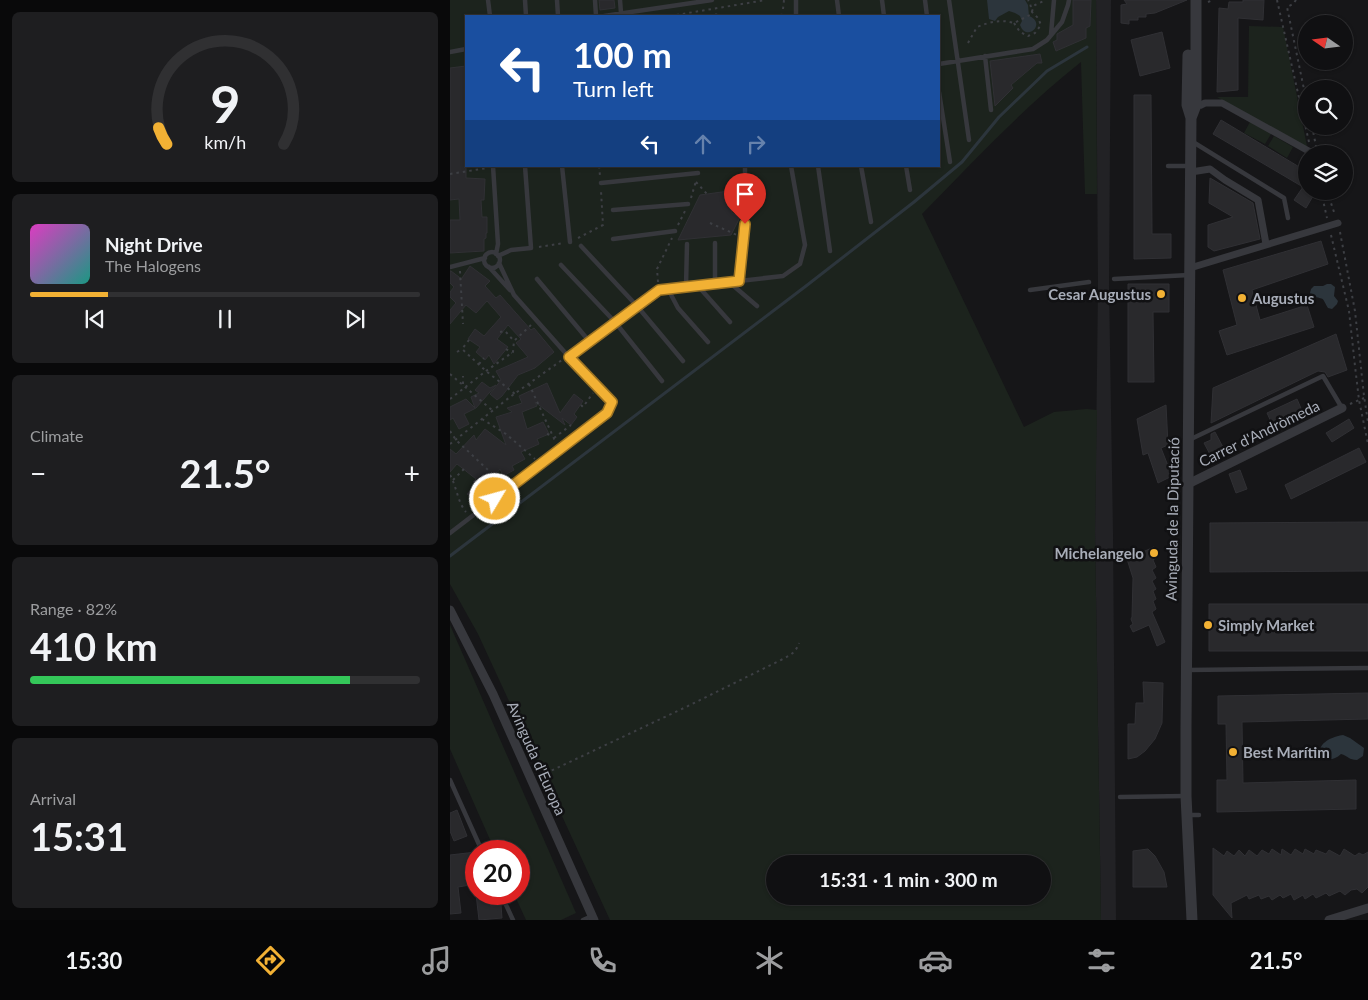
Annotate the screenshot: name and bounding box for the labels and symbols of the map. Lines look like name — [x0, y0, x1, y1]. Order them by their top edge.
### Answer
north arrow — [1298, 15, 1352, 70]
pin — [724, 173, 766, 224]
place label: Cesar Augustus — [1048, 285, 1151, 303]
marker: Cesar Augustus — [1155, 288, 1167, 300]
place label: Augustus — [1251, 289, 1315, 307]
marker: Augustus — [1236, 292, 1248, 304]
street label: Carrer d'Andròmeda — [1196, 396, 1322, 470]
street label: Avinguda de la Diputació — [1162, 437, 1182, 601]
position arrow — [468, 472, 520, 524]
place label: Michelangelo — [1054, 544, 1144, 562]
marker: Michelangelo — [1148, 547, 1160, 559]
place label: Simply Market — [1218, 616, 1315, 634]
marker: Simply Market — [1202, 619, 1214, 631]
street label: Avinguda d'Europa — [504, 698, 570, 818]
place label: Best Marítim — [1243, 743, 1330, 761]
marker: Best Marítim — [1227, 746, 1239, 758]
speed limit sign: 20 — [465, 840, 530, 905]

